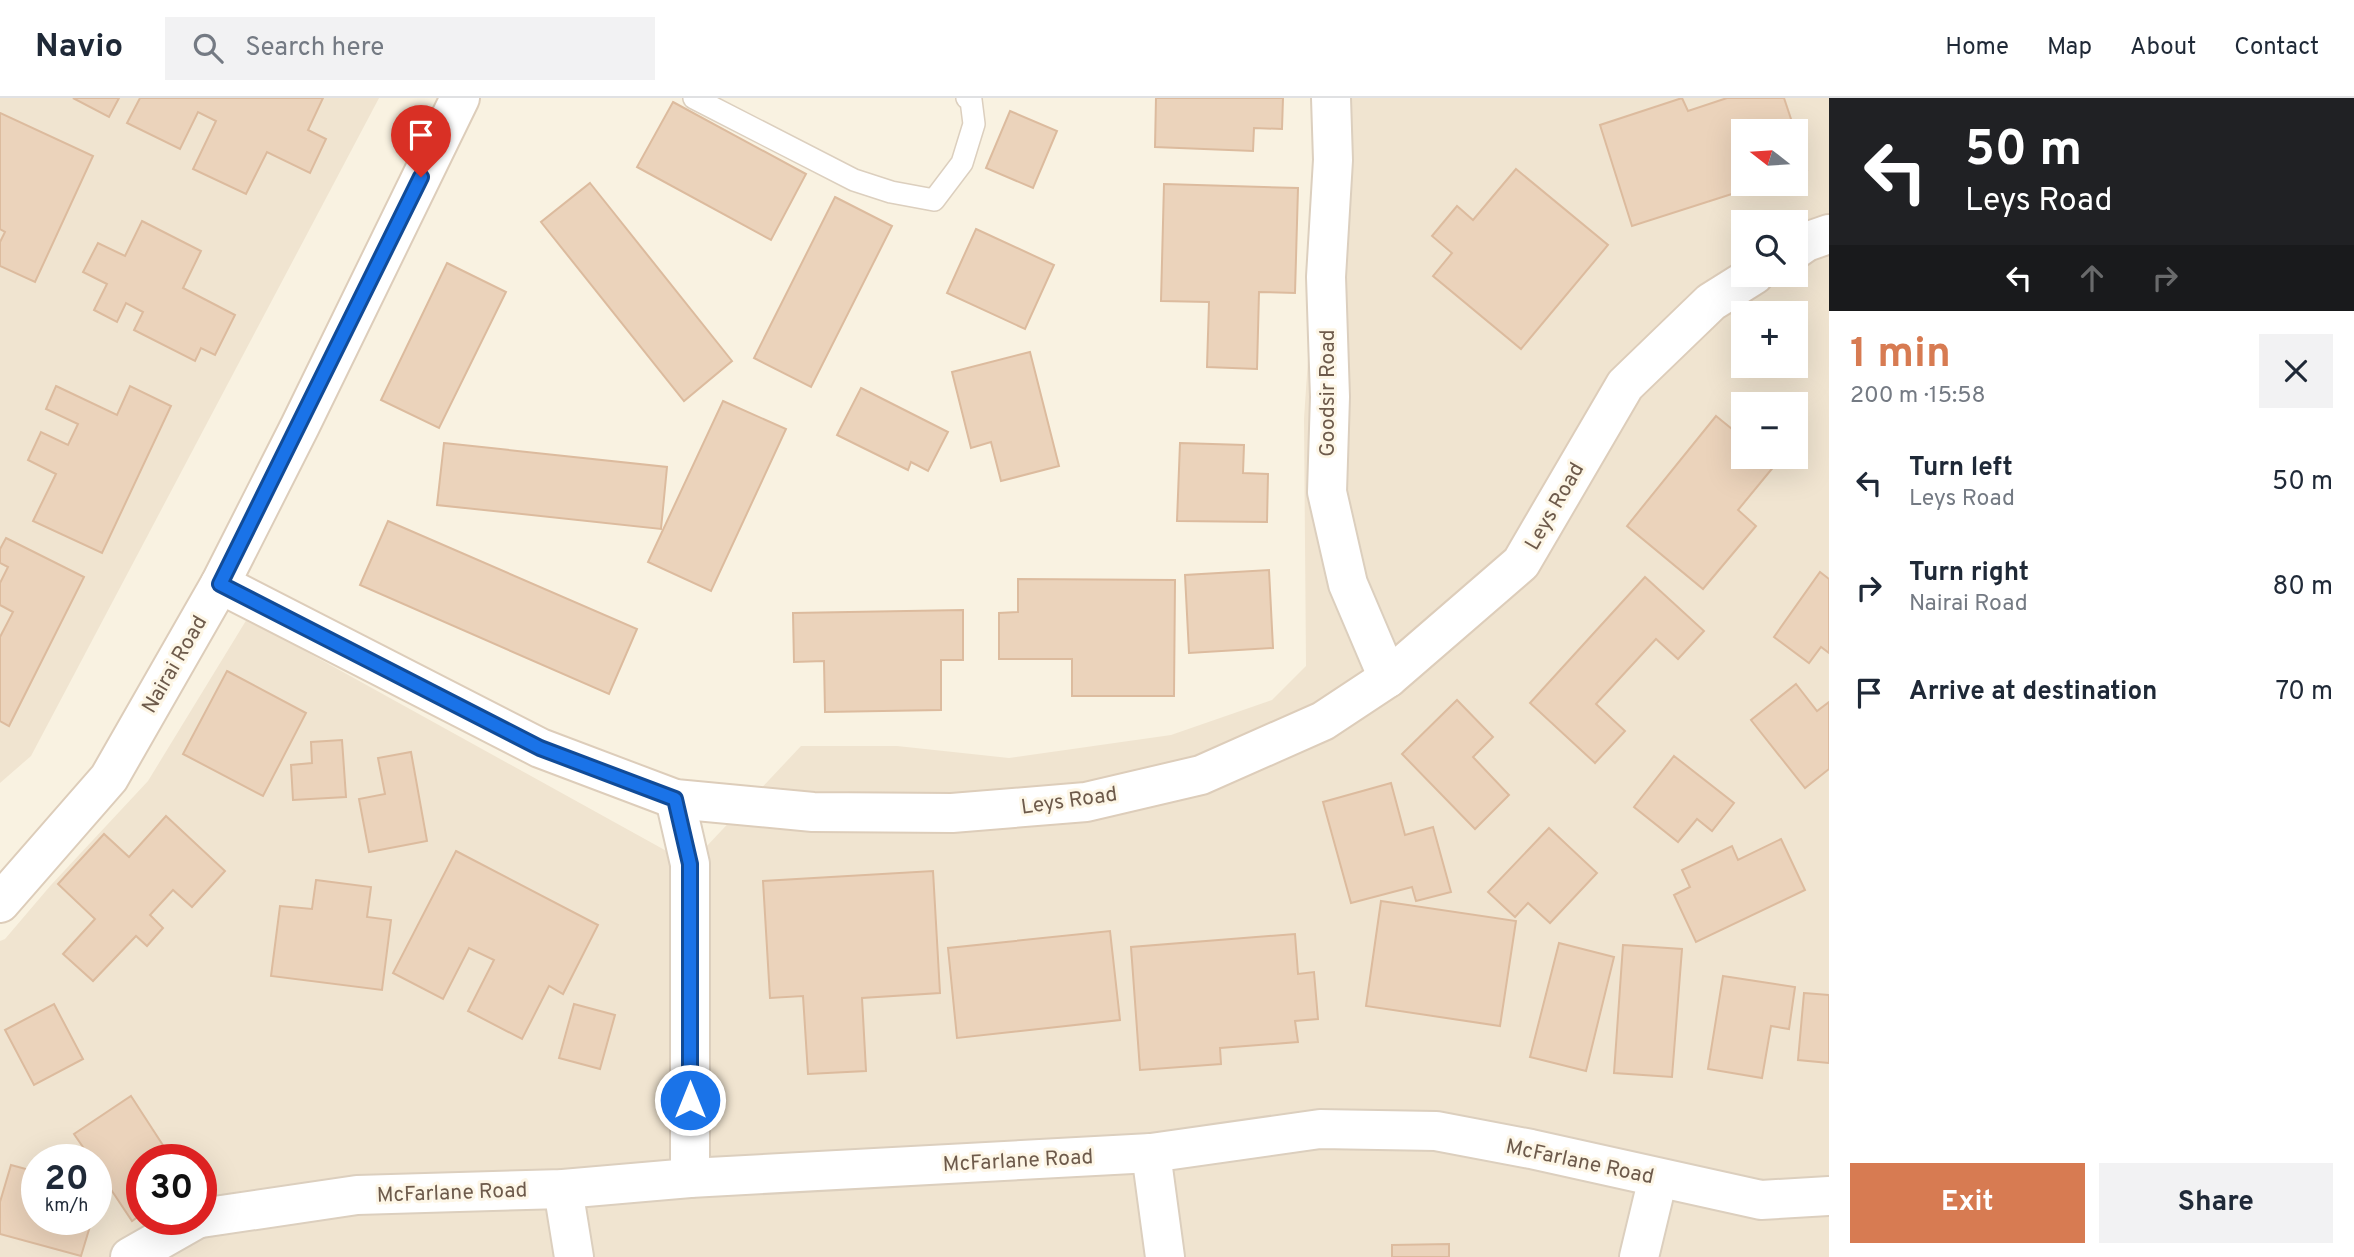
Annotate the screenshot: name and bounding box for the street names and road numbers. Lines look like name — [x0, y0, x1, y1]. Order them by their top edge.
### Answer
street label: Goodsir Road — [1315, 329, 1342, 457]
street label: Leys Road — [1519, 458, 1591, 555]
street label: Nairai Road — [137, 611, 214, 718]
street label: Leys Road — [1019, 781, 1119, 822]
street label: McFarlane Road — [1503, 1134, 1656, 1191]
street label: McFarlane Road — [942, 1144, 1094, 1179]
street label: McFarlane Road — [376, 1177, 528, 1210]

